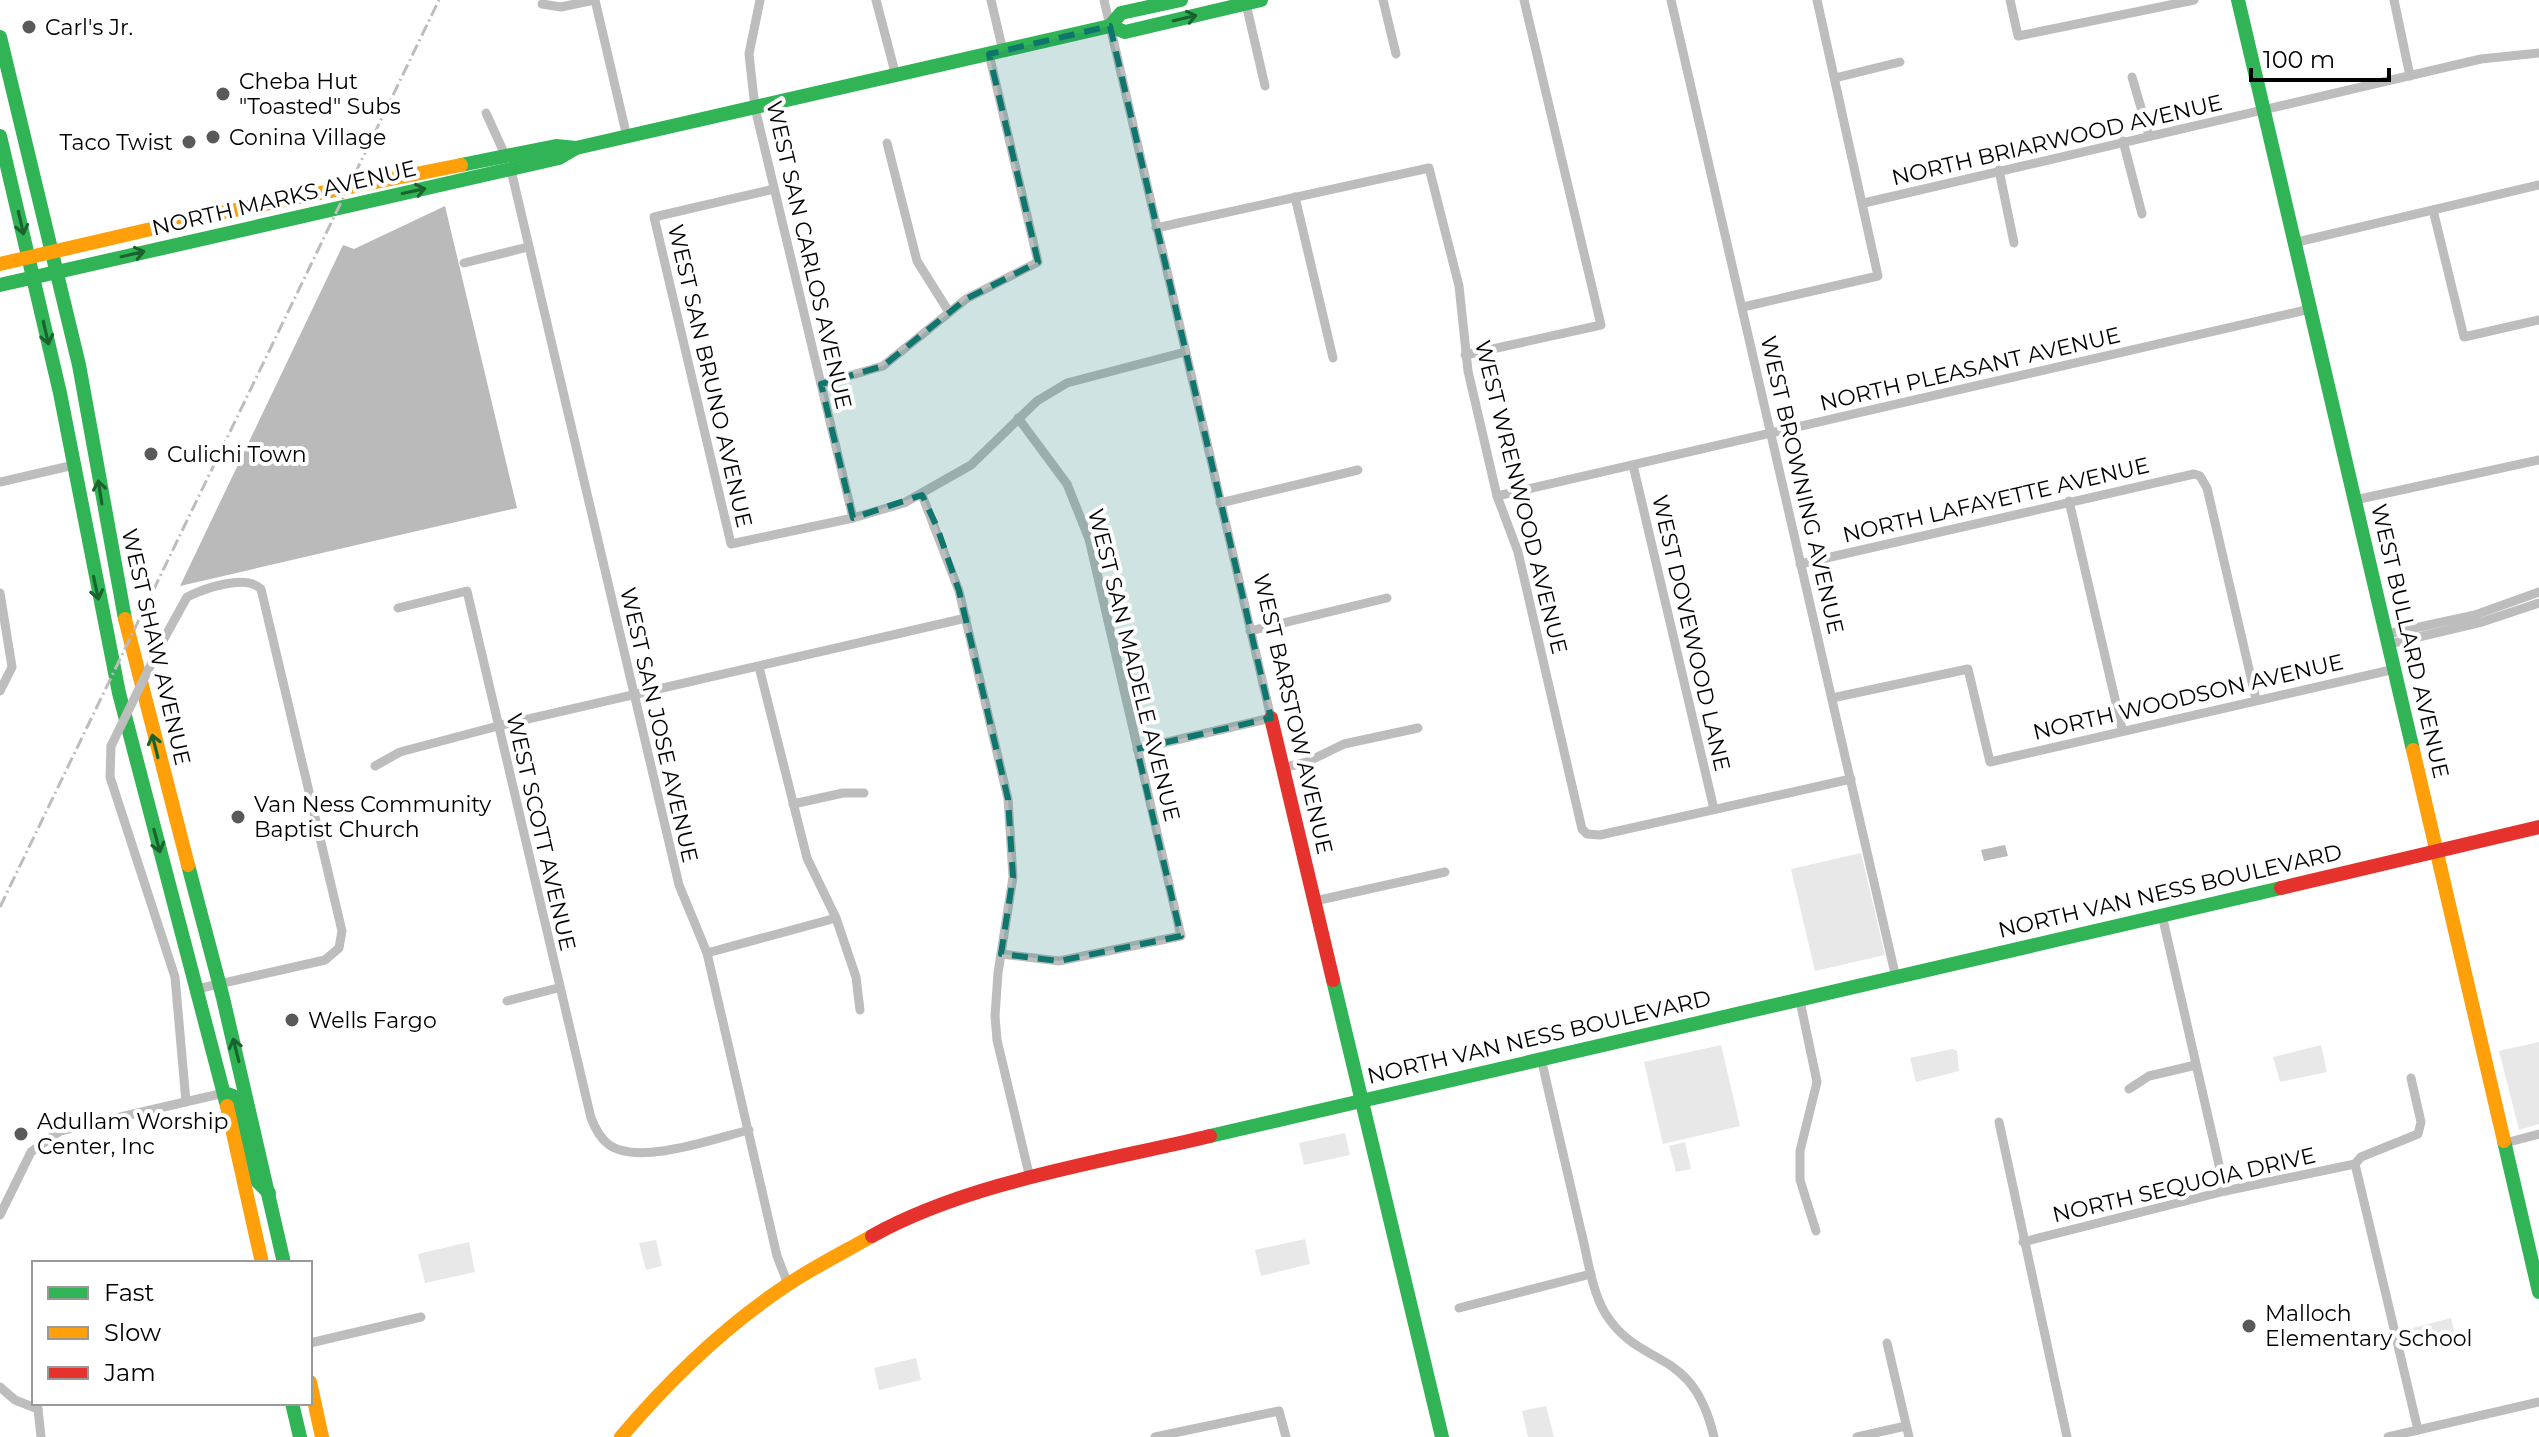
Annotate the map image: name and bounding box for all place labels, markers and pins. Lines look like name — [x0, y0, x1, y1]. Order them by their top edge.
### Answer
place label: Carl's Jr. — [45, 14, 133, 41]
marker: Carl's Jr. — [20, 18, 38, 36]
place label: Cheba Hut "Toasted" Subs — [239, 68, 401, 120]
marker: Cheba Hut "Toasted" Subs — [214, 85, 232, 103]
place label: Conina Village — [229, 124, 386, 151]
marker: Conina Village — [204, 128, 222, 146]
place label: Taco Twist — [59, 129, 173, 156]
marker: Taco Twist — [180, 133, 198, 151]
place label: Culichi Town — [167, 441, 307, 468]
marker: Culichi Town — [142, 445, 160, 463]
place label: Van Ness Community Baptist Church — [254, 791, 491, 843]
marker: Van Ness Community Baptist Church — [229, 808, 247, 826]
place label: Wells Fargo — [308, 1007, 437, 1034]
marker: Wells Fargo — [283, 1011, 301, 1029]
place label: Adullam Worship Center, Inc — [37, 1108, 229, 1160]
marker: Adullam Worship Center, Inc — [12, 1125, 30, 1143]
place label: Malloch Elementary School — [2265, 1300, 2472, 1352]
marker: Malloch Elementary School — [2240, 1317, 2258, 1335]

